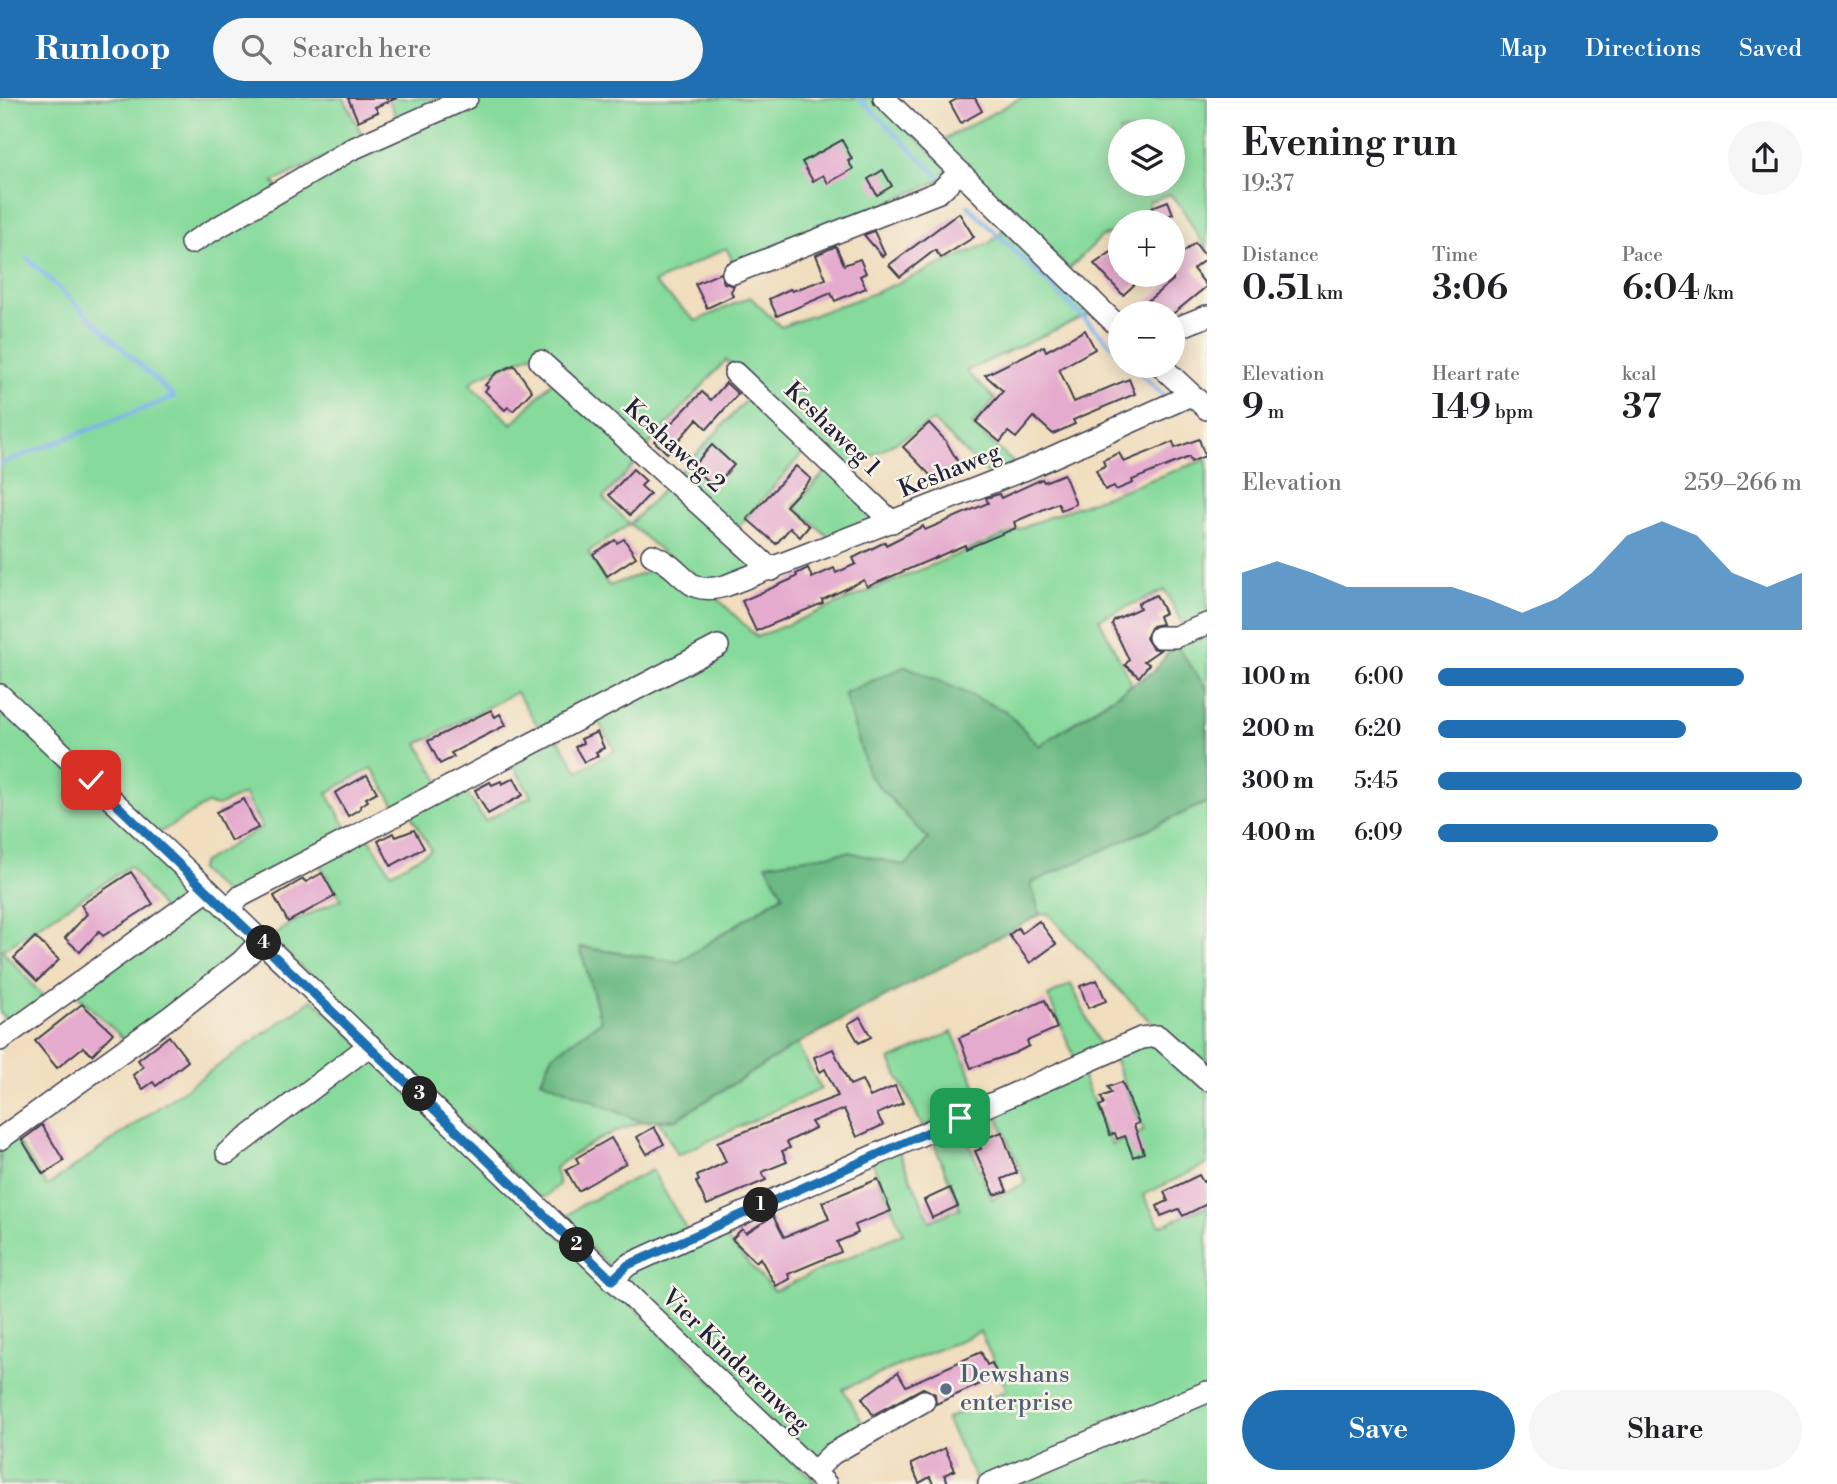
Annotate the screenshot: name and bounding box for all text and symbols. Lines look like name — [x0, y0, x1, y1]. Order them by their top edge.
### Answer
search box — [213, 18, 703, 81]
text: Runloop — [35, 29, 171, 70]
icon: search — [237, 30, 275, 68]
text: Search here — [293, 33, 431, 65]
text: Map — [1500, 34, 1547, 64]
text: Directions — [1585, 34, 1701, 64]
text: Saved — [1739, 34, 1802, 64]
map controls — [1108, 119, 1185, 378]
button: layers — [1108, 119, 1185, 196]
text: Evening run — [1242, 120, 1457, 167]
button: share — [1728, 121, 1802, 195]
text: 19:37 — [1242, 170, 1294, 198]
button: + — [1108, 210, 1185, 287]
text: Distance — [1242, 243, 1319, 267]
text: Time — [1432, 243, 1478, 267]
text: Pace — [1622, 243, 1663, 267]
text: 0.51 — [1242, 267, 1313, 310]
text: 3:06 — [1432, 267, 1508, 310]
text: 6:04 — [1622, 267, 1700, 310]
text: km — [1313, 281, 1343, 305]
text: /km — [1700, 281, 1734, 305]
button: − — [1108, 301, 1185, 378]
text: Elevation — [1242, 362, 1324, 386]
text: Heart rate — [1432, 362, 1520, 386]
text: kcal — [1622, 362, 1656, 386]
street label: Keshaweg 1 — [777, 376, 887, 483]
text: 9 — [1242, 386, 1264, 429]
text: 149 — [1432, 386, 1491, 429]
text: 37 — [1622, 386, 1661, 429]
street label: Keshaweg 2 — [617, 393, 731, 499]
text: m — [1264, 400, 1284, 424]
text: bpm — [1491, 400, 1533, 424]
street label: Keshaweg — [895, 437, 1006, 505]
text: Elevation — [1242, 469, 1342, 497]
text: 259–266 m — [1684, 469, 1802, 497]
text: 100 m — [1242, 663, 1310, 691]
text: 6:00 — [1354, 663, 1404, 691]
text: 200 m — [1242, 715, 1314, 743]
text: 6:20 — [1354, 715, 1402, 743]
pin — [61, 750, 121, 810]
icon: check — [72, 761, 110, 799]
text: 300 m — [1242, 767, 1314, 795]
text: 5:45 — [1354, 767, 1398, 795]
text: 400 m — [1242, 819, 1315, 847]
text: 6:09 — [1354, 819, 1402, 847]
pin: 4 — [246, 926, 282, 960]
text: 4 — [257, 930, 270, 954]
pin: 3 — [402, 1076, 438, 1112]
text: 3 — [414, 1081, 425, 1105]
pin — [930, 1088, 990, 1148]
icon: arrive — [941, 1099, 979, 1137]
pin: 1 — [744, 1188, 778, 1222]
text: 1 — [756, 1192, 765, 1216]
pin: 2 — [560, 1228, 594, 1262]
text: 2 — [571, 1232, 582, 1256]
street label: Vier Kinderenweg — [654, 1282, 816, 1440]
place label: Dewshans enterprise — [960, 1360, 1073, 1418]
marker: Dewshans enterprise — [938, 1381, 954, 1397]
button: Save — [1242, 1390, 1515, 1470]
button: Share — [1529, 1390, 1802, 1470]

